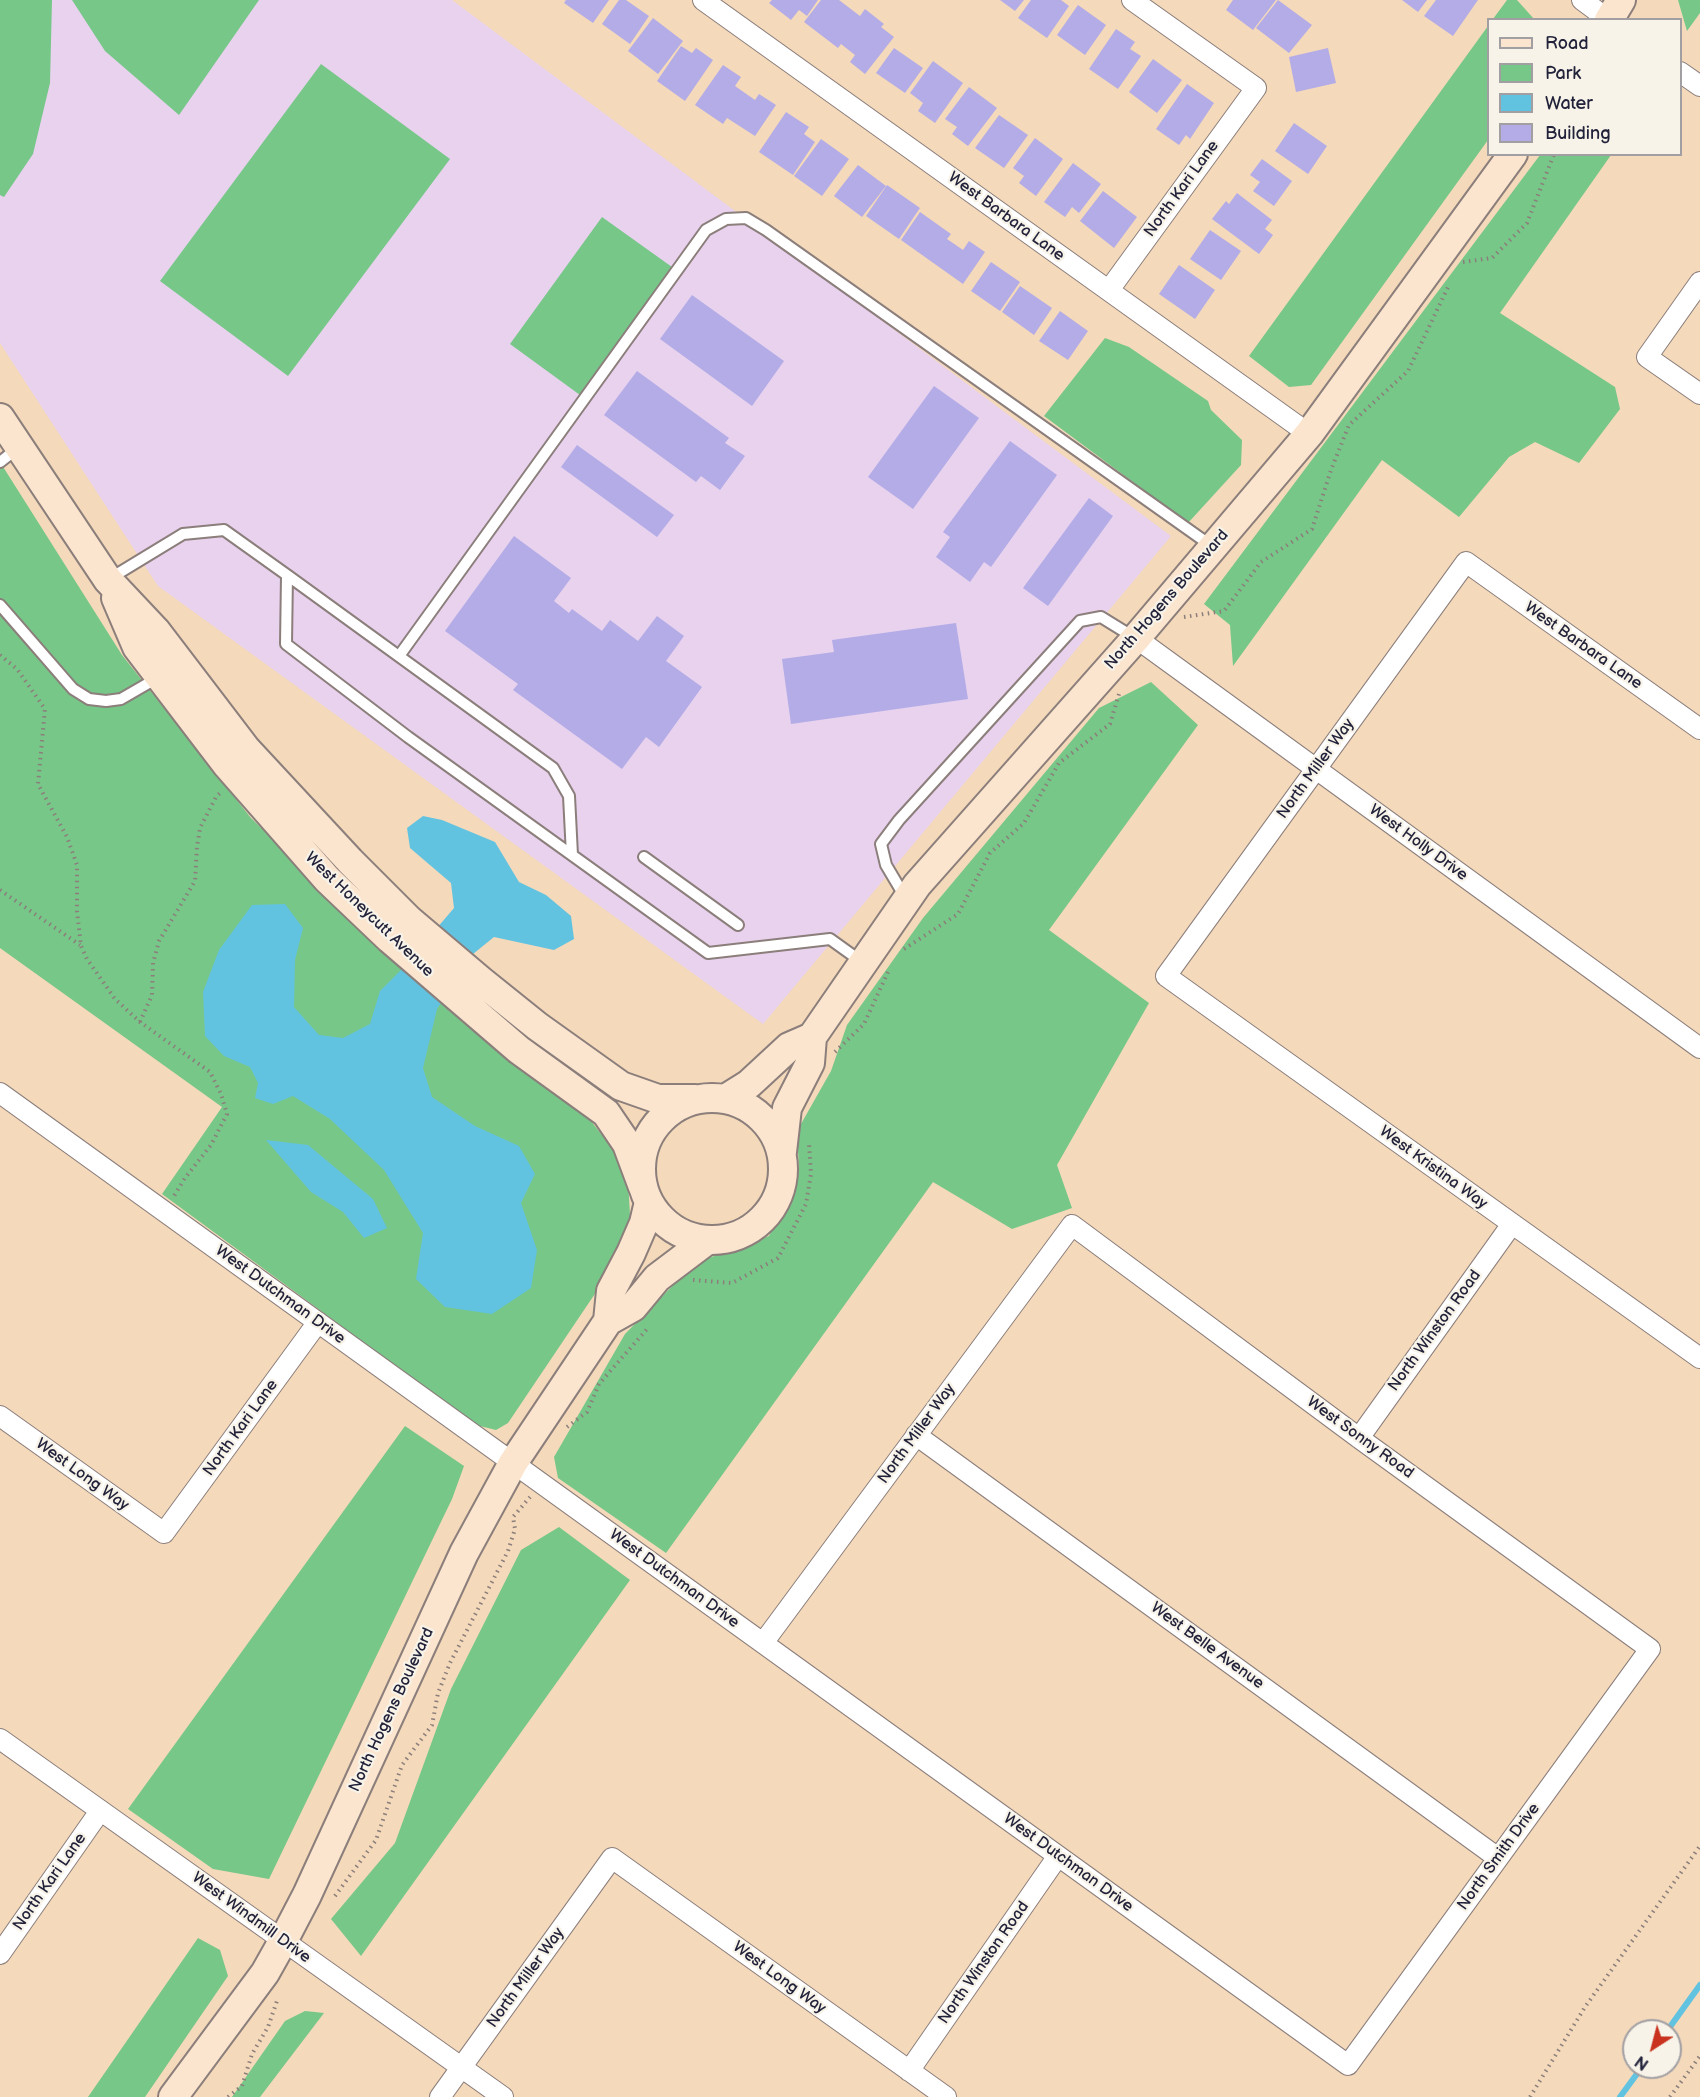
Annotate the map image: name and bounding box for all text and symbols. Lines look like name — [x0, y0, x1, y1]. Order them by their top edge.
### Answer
legend — [1487, 18, 1682, 156]
text: Road — [1545, 33, 1589, 54]
text: Park — [1545, 63, 1581, 84]
text: Water — [1545, 93, 1593, 114]
text: Building — [1545, 123, 1611, 144]
street label: North Kari Lane — [1141, 137, 1223, 241]
street label: West Barbara Lane — [944, 168, 1068, 266]
street label: North Hogens Boulevard — [1101, 526, 1233, 674]
street label: West Barbara Lane — [1520, 598, 1646, 694]
street label: North Miller Way — [1273, 715, 1359, 823]
street label: West Holly Drive — [1365, 801, 1471, 885]
street label: West Honeycutt Avenue — [301, 849, 437, 981]
street label: West Kristina Way — [1375, 1122, 1491, 1214]
street label: West Dutchman Drive — [211, 1241, 349, 1349]
street label: North Winston Road — [1385, 1267, 1485, 1395]
street label: North Kari Lane — [200, 1376, 282, 1480]
street label: North Miller Way — [874, 1380, 960, 1488]
street label: West Sonny Road — [1303, 1393, 1417, 1483]
street label: West Long Way — [32, 1435, 132, 1515]
street label: West Dutchman Drive — [605, 1525, 743, 1633]
street label: West Belle Avenue — [1147, 1598, 1267, 1694]
street label: North Hogens Boulevard — [346, 1625, 438, 1795]
street label: North Smith Drive — [1454, 1800, 1544, 1914]
street label: West Dutchman Drive — [999, 1809, 1137, 1917]
street label: North Kari Lane — [9, 1830, 91, 1934]
street label: West Windmill Drive — [188, 1868, 314, 1968]
street label: North Winston Road — [934, 1898, 1034, 2028]
street label: North Miller Way — [483, 1924, 569, 2032]
street label: West Long Way — [729, 1938, 829, 2018]
north arrow — [1622, 2019, 1682, 2079]
text: N — [1632, 2051, 1653, 2074]

